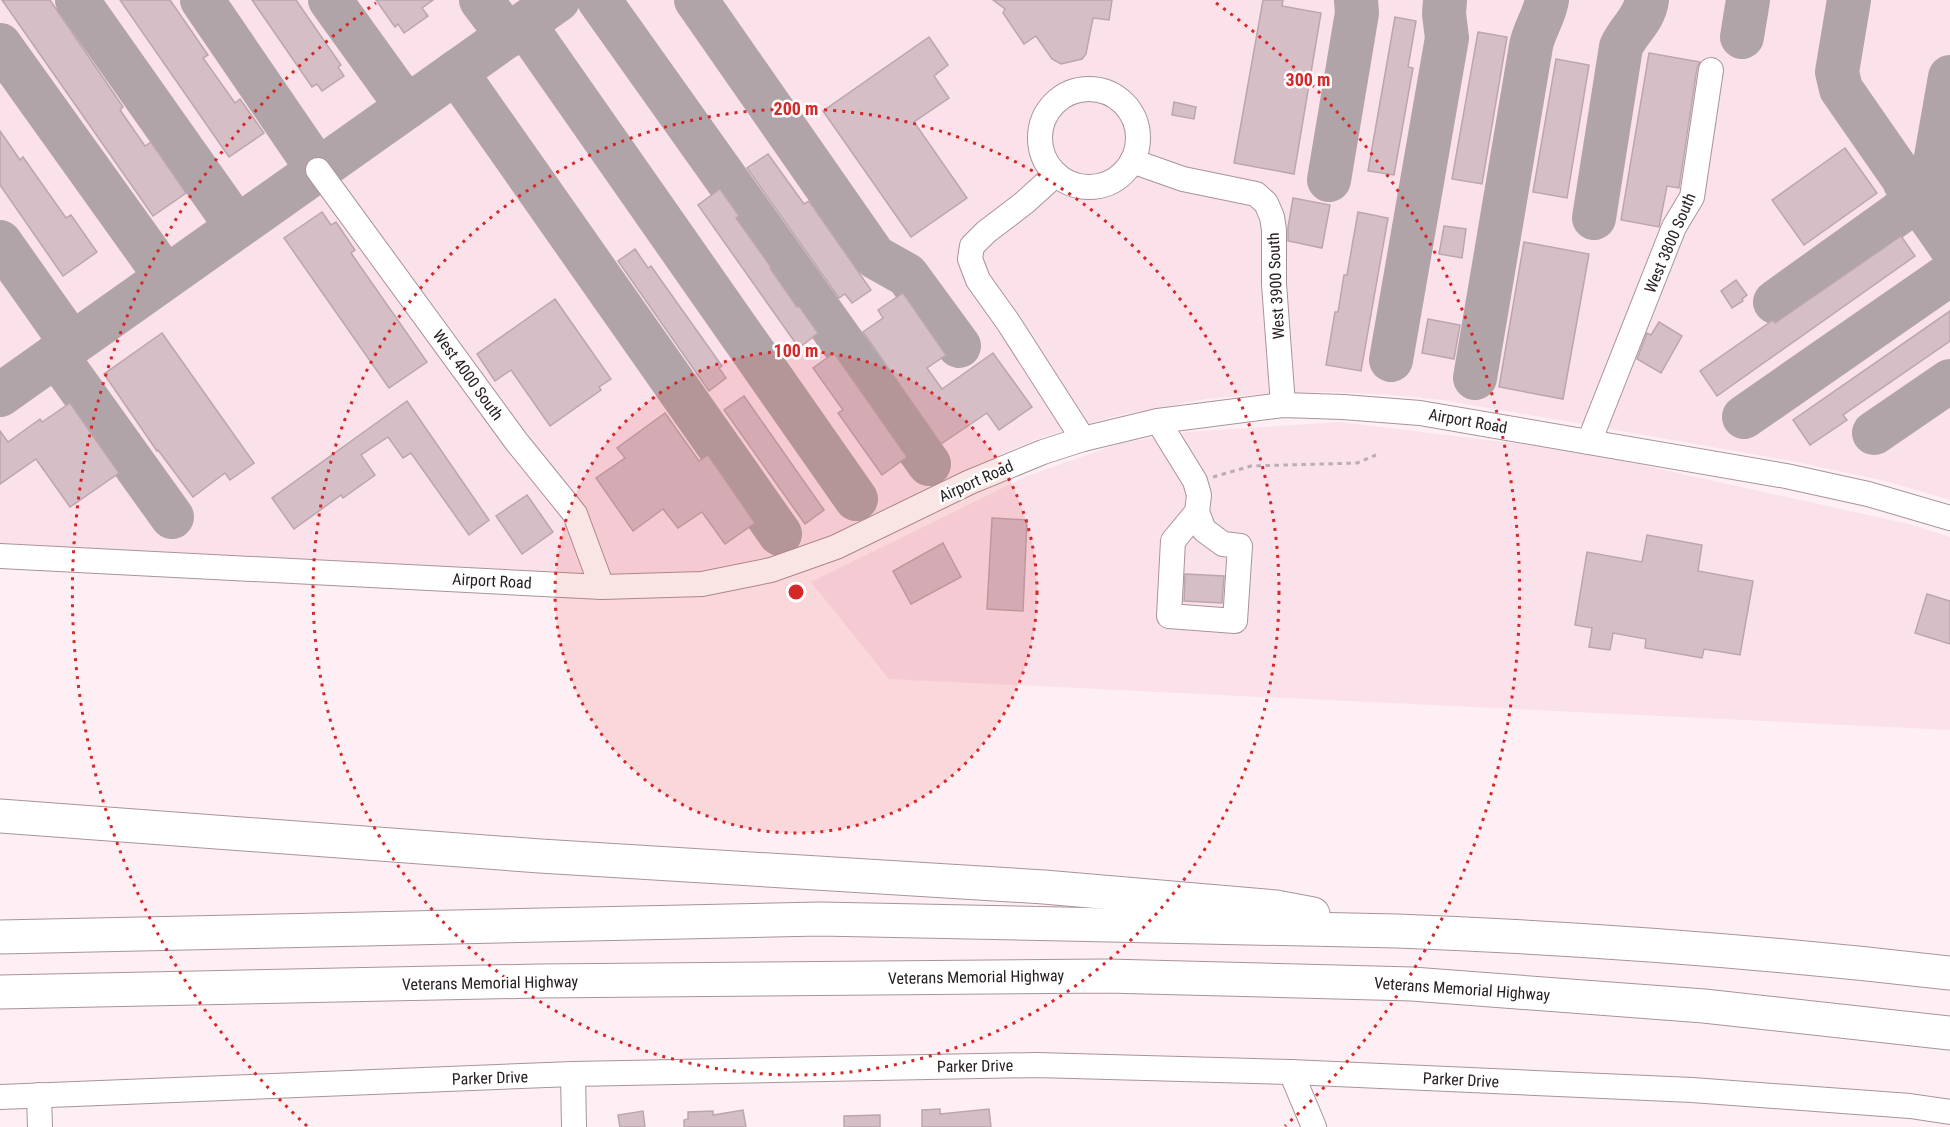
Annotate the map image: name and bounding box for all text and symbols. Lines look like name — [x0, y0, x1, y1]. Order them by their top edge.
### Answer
text: 300 m — [1286, 69, 1330, 90]
text: 200 m — [774, 98, 818, 119]
street label: West 3800 South — [1640, 190, 1700, 296]
street label: West 3900 South — [1264, 232, 1288, 340]
street label: West 4000 South — [429, 326, 507, 424]
text: 100 m — [774, 340, 818, 361]
street label: Airport Road — [1427, 405, 1509, 437]
street label: Airport Road — [936, 456, 1016, 506]
street label: Airport Road — [452, 569, 532, 593]
centre of rings — [786, 582, 806, 602]
street label: Veterans Memorial Highway — [888, 966, 1065, 988]
street label: Veterans Memorial Highway — [402, 972, 579, 994]
street label: Veterans Memorial Highway — [1373, 973, 1551, 1005]
street label: Parker Drive — [937, 1056, 1013, 1076]
street label: Parker Drive — [452, 1067, 528, 1089]
street label: Parker Drive — [1422, 1069, 1500, 1091]

